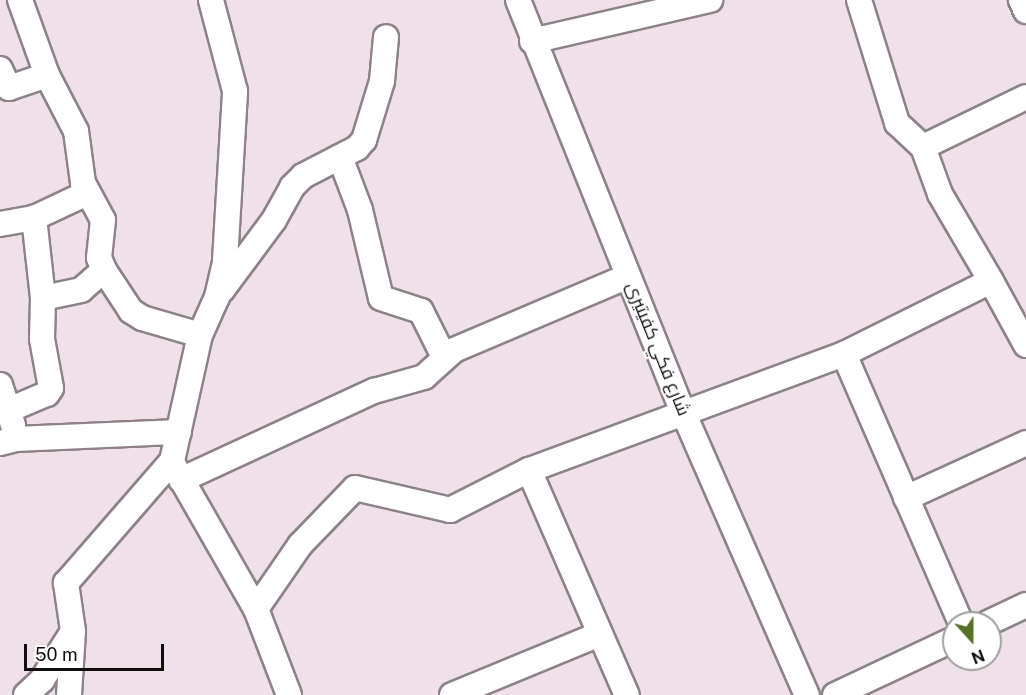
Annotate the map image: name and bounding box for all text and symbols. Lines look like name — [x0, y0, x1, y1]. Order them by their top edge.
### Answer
street label: شارع فكي كفيتيرى — [621, 279, 695, 419]
north arrow — [942, 611, 1002, 671]
scale bar — [27, 632, 166, 670]
text: 50 m — [35, 644, 78, 665]
text: N — [969, 645, 987, 668]

